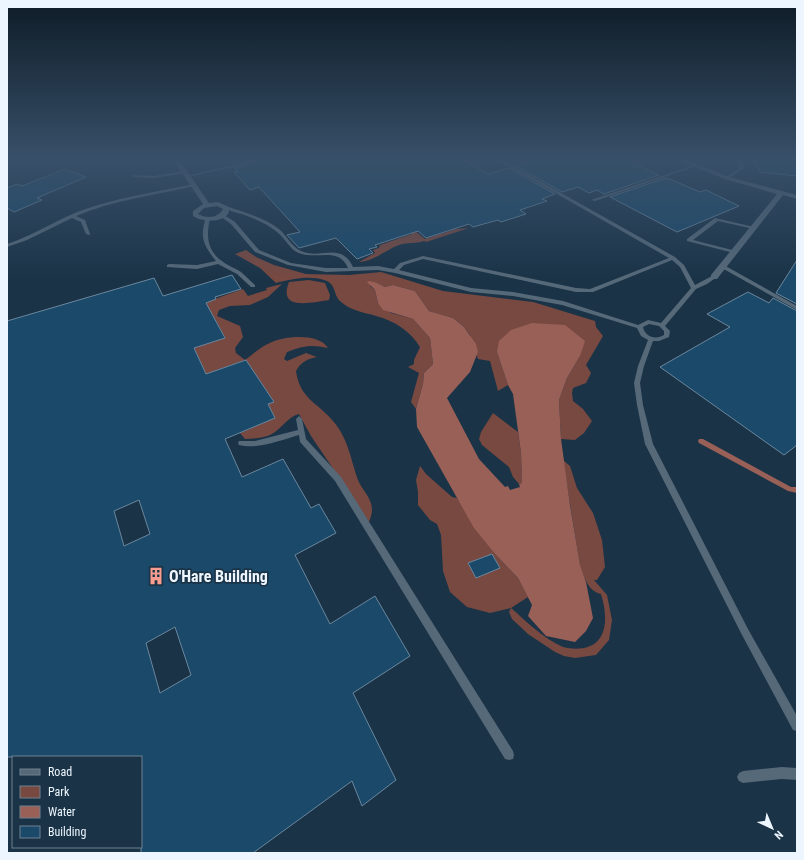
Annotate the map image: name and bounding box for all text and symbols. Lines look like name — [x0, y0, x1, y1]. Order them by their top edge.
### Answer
building icon: O'Hare Building — [146, 566, 166, 586]
place label: O'Hare Building — [169, 567, 268, 586]
legend — [12, 756, 142, 848]
text: Road — [48, 765, 72, 779]
text: Park — [48, 785, 70, 799]
text: Water — [48, 805, 76, 819]
north arrow — [752, 808, 792, 848]
text: Building — [48, 825, 86, 839]
text: N — [771, 828, 786, 842]

